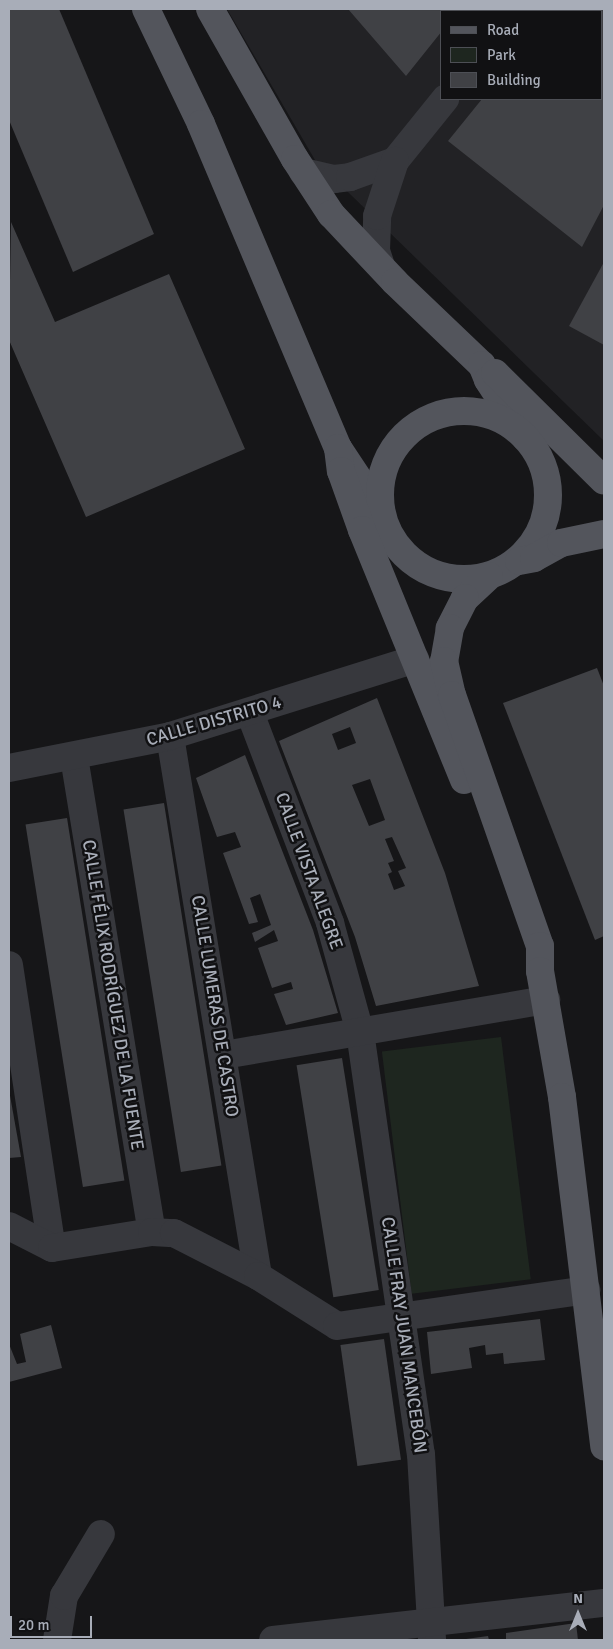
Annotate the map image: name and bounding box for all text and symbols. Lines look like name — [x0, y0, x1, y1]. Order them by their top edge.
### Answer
legend — [440, 10, 603, 100]
text: Road — [487, 21, 519, 39]
text: Park — [487, 46, 516, 64]
text: Building — [487, 71, 541, 89]
street label: CALLE DISTRITO 4 — [144, 691, 284, 751]
street label: CALLE VISTA ALEGRE — [271, 790, 347, 952]
street label: CALLE FÉLIX RODRÍGUEZ DE LA FUENTE — [78, 838, 148, 1152]
street label: CALLE LUMERAS DE CASTRO — [187, 894, 243, 1118]
street label: CALLE FRAY JUAN MANCEBÓN — [377, 1215, 431, 1455]
north arrow — [553, 1589, 603, 1639]
text: N — [573, 1590, 583, 1607]
scale bar — [12, 1606, 95, 1638]
text: 20 m — [18, 1616, 49, 1634]

